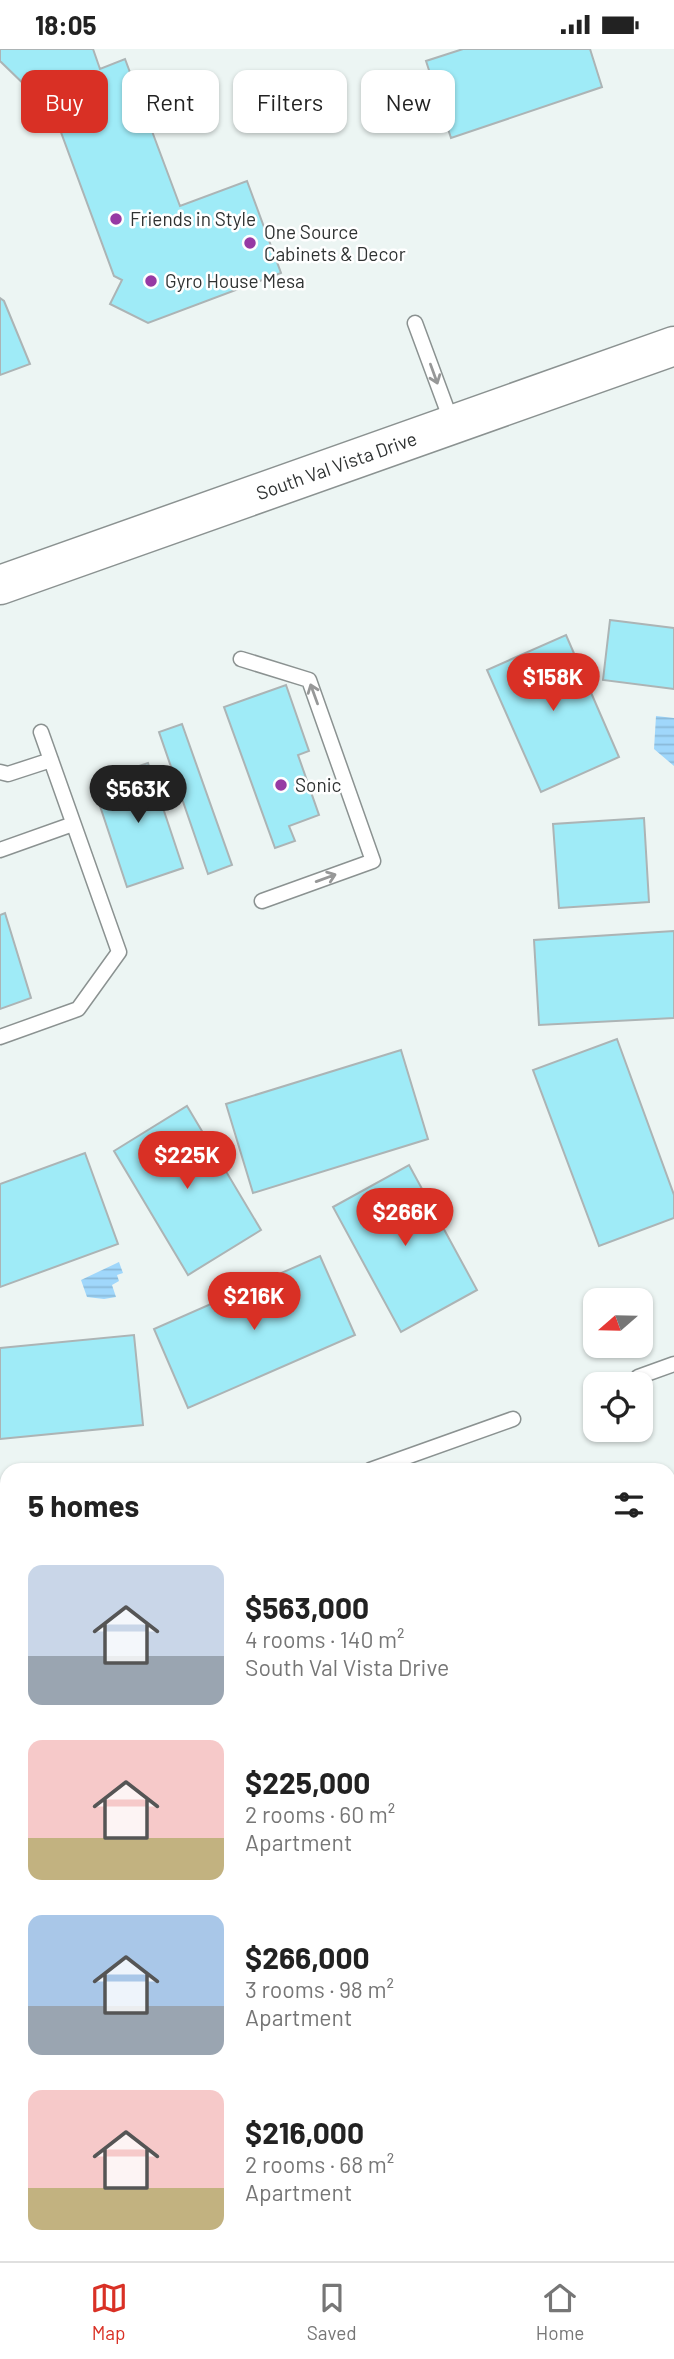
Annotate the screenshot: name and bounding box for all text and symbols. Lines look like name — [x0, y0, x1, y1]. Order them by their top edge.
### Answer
text: 18:05 — [35, 9, 97, 40]
chip: Buy — [21, 70, 108, 133]
chip: Rent — [122, 70, 219, 133]
chip: Filters — [233, 70, 347, 133]
chip: New — [361, 70, 455, 133]
place label: Friends in Style — [130, 207, 256, 230]
marker: Friends in Style — [108, 211, 124, 227]
place label: One Source Cabinets & Decor — [264, 220, 406, 265]
marker: One Source Cabinets & Decor — [242, 235, 258, 251]
place label: Gyro House Mesa — [165, 269, 305, 292]
marker: Gyro House Mesa — [143, 273, 159, 289]
one-way arrow — [429, 362, 441, 384]
street label: South Val Vista Drive — [253, 426, 420, 504]
pin: $158K — [504, 653, 602, 713]
text: $158K — [523, 662, 583, 690]
one-way arrow — [307, 683, 320, 705]
pin: $563K — [89, 765, 187, 825]
place label: Sonic — [295, 773, 341, 796]
text: $563K — [106, 774, 170, 802]
marker: Sonic — [273, 777, 289, 793]
one-way arrow — [315, 871, 337, 883]
pin: $225K — [138, 1131, 236, 1191]
text: $225K — [154, 1140, 220, 1168]
pin: $266K — [356, 1189, 454, 1248]
text: $266K — [372, 1197, 438, 1225]
pin: $216K — [205, 1273, 303, 1332]
text: $216K — [224, 1281, 284, 1309]
north arrow — [583, 1288, 653, 1358]
map controls — [583, 1288, 653, 1442]
button: locate — [583, 1372, 653, 1442]
icon: filters — [610, 1486, 648, 1524]
text: 5 homes — [28, 1487, 139, 1523]
text: $563,000 — [245, 1589, 369, 1625]
icon: home — [84, 1593, 168, 1677]
text: 4 rooms · 140 m² — [245, 1625, 405, 1653]
text: South Val Vista Drive — [245, 1653, 449, 1681]
text: $225,000 — [245, 1764, 370, 1800]
icon: home — [84, 1768, 168, 1852]
text: 2 rooms · 60 m² — [245, 1800, 395, 1828]
text: Apartment — [245, 1828, 352, 1856]
text: $266,000 — [245, 1939, 370, 1975]
icon: home — [84, 1943, 168, 2027]
text: 3 rooms · 98 m² — [245, 1975, 394, 2003]
text: Apartment — [245, 2003, 352, 2031]
text: $216,000 — [245, 2114, 364, 2150]
icon: home — [84, 2118, 168, 2202]
text: 2 rooms · 68 m² — [245, 2150, 394, 2178]
text: Apartment — [245, 2178, 352, 2206]
tab: Map — [90, 2279, 128, 2344]
tab: Saved — [307, 2279, 357, 2344]
tab: Home — [536, 2279, 584, 2344]

